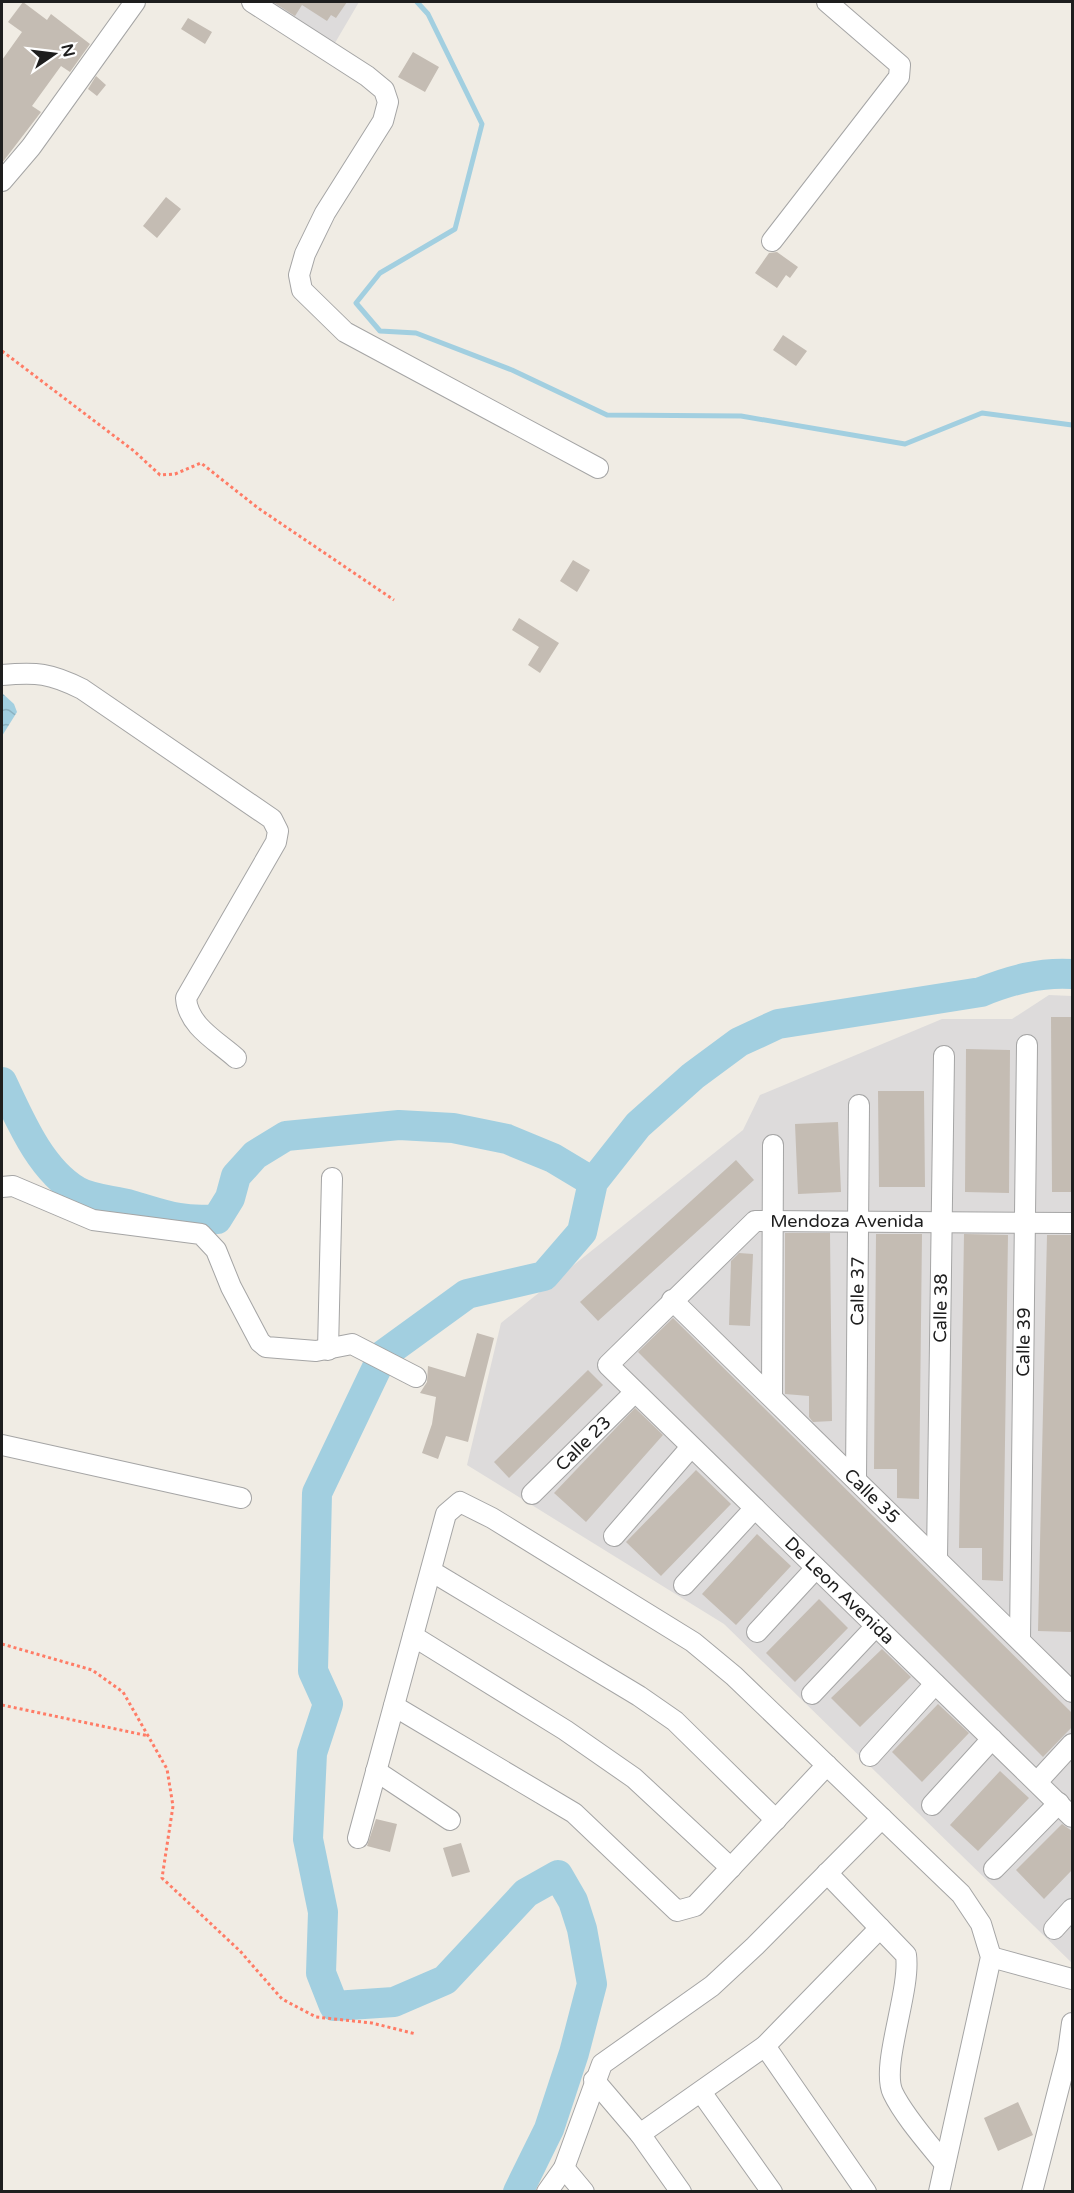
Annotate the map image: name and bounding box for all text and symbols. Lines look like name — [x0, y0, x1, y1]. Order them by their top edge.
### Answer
north arrow — [24, 24, 84, 84]
text: N — [56, 42, 79, 59]
street label: Mendoza Avenida — [770, 1210, 924, 1232]
street label: Calle 37 — [846, 1256, 869, 1326]
street label: Calle 38 — [929, 1273, 952, 1343]
street label: Calle 39 — [1012, 1307, 1035, 1377]
street label: Calle 23 — [551, 1411, 615, 1475]
street label: Calle 35 — [840, 1464, 904, 1528]
street label: De Leon Avenida — [780, 1532, 899, 1649]

